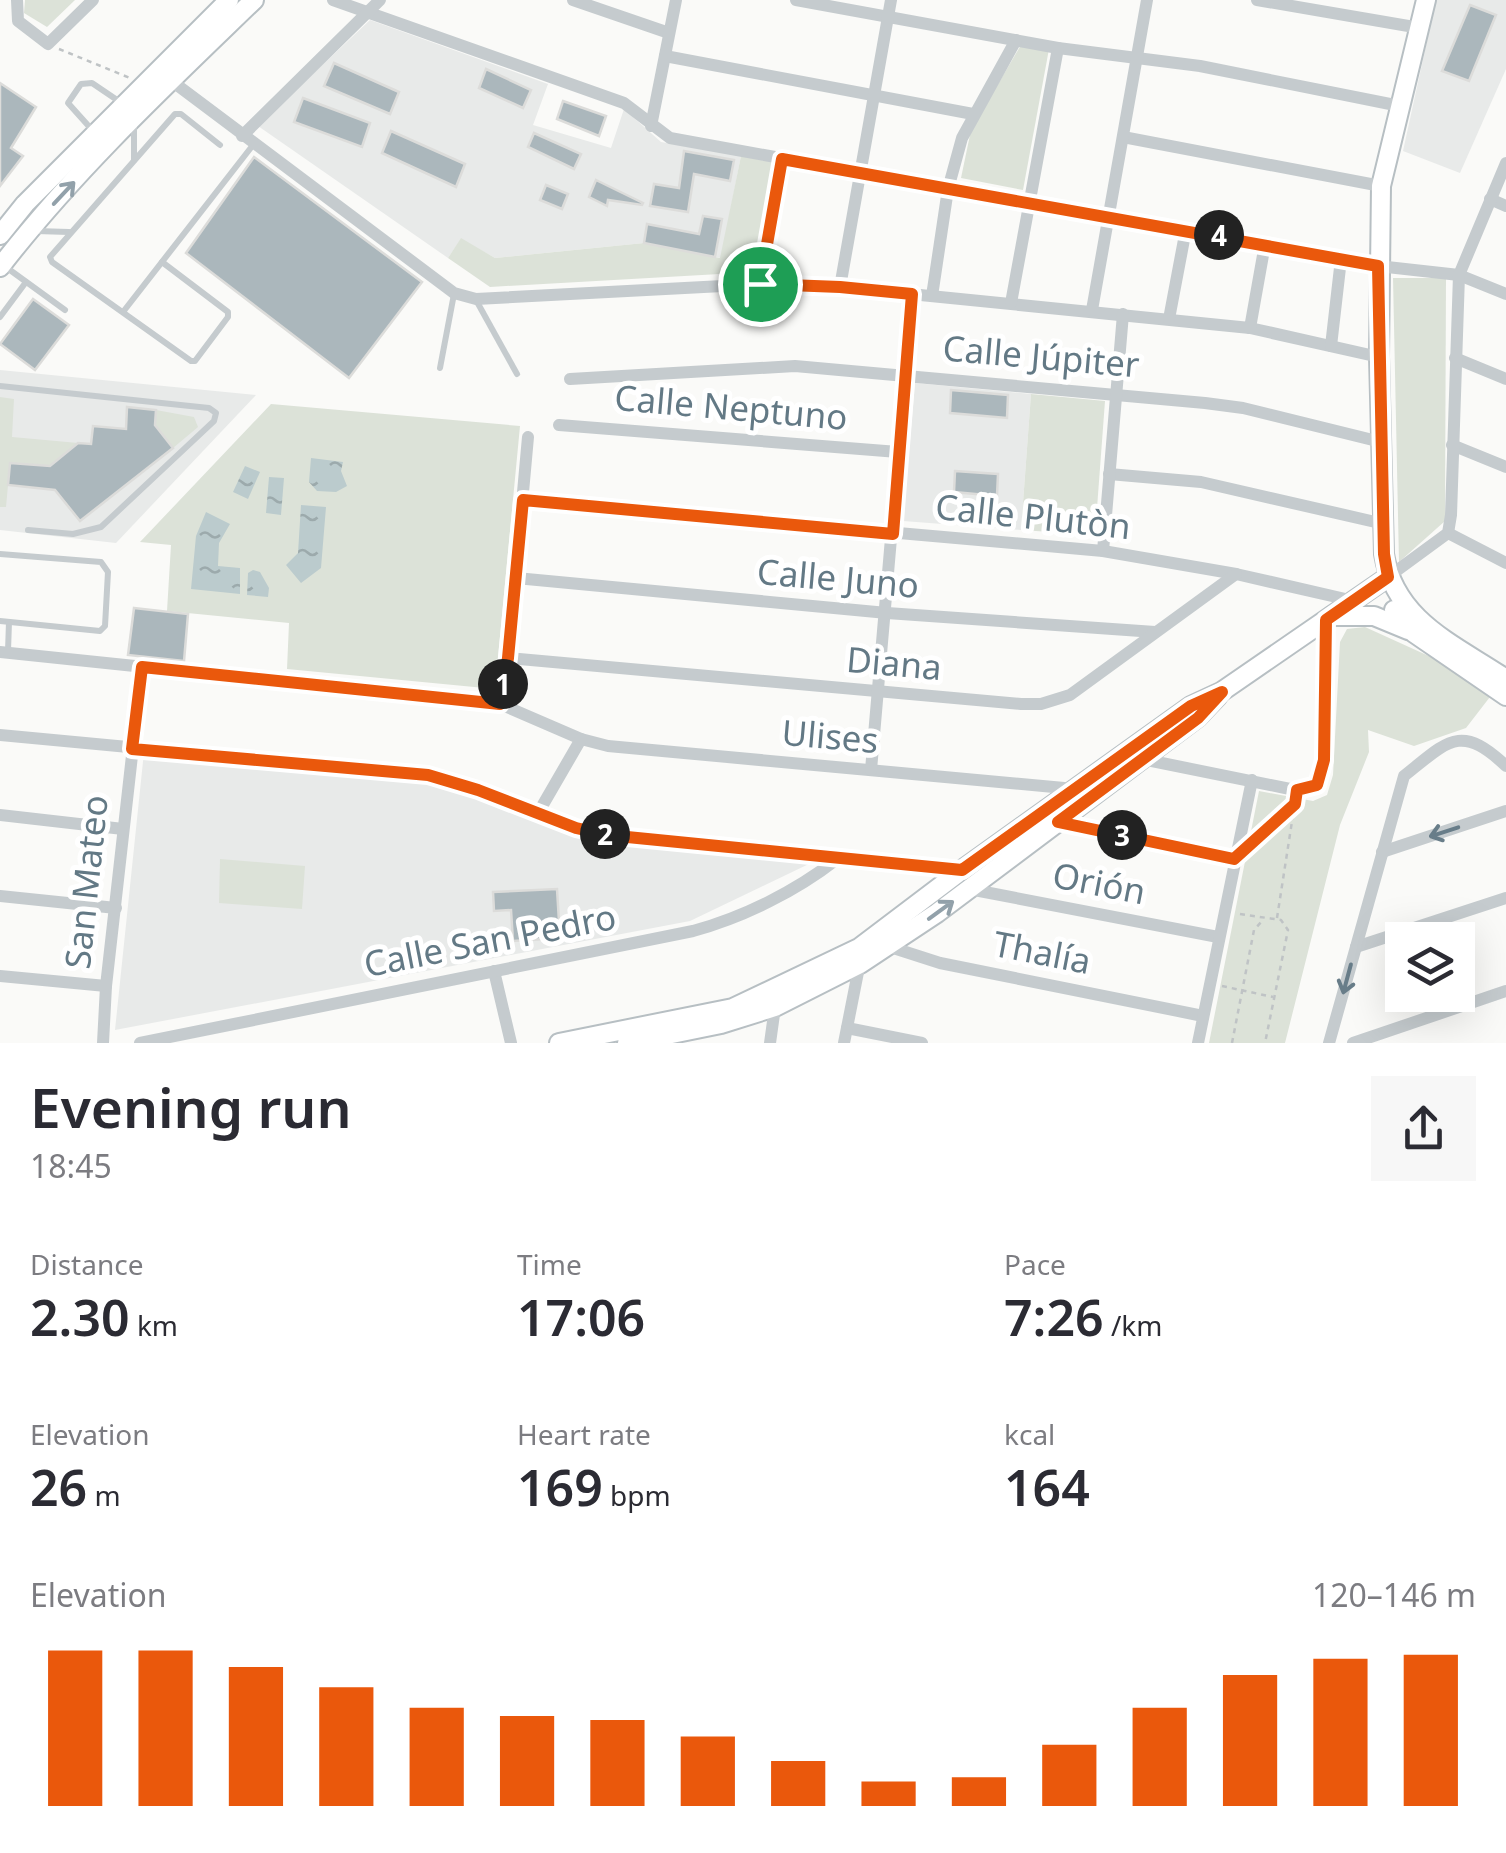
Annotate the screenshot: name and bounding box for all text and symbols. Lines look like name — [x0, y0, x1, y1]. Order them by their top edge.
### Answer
one-way arrow — [52, 181, 75, 206]
pin: 4 — [1194, 210, 1244, 260]
text: 4 — [1211, 216, 1227, 254]
pin — [718, 242, 803, 327]
icon: arrive — [733, 257, 788, 312]
street label: Calle Júpiter — [941, 324, 1141, 388]
street label: Calle Neptuno — [613, 373, 850, 440]
street label: Calle Plutòn — [933, 482, 1133, 549]
street label: Calle Juno — [755, 547, 921, 608]
street label: Diana — [845, 635, 944, 690]
pin: 1 — [478, 659, 528, 709]
text: 1 — [495, 665, 511, 703]
street label: Ulises — [780, 708, 880, 763]
street label: San Mateo — [53, 793, 118, 971]
pin: 2 — [580, 809, 630, 859]
pin: 3 — [1097, 810, 1147, 860]
text: 2 — [597, 815, 613, 853]
text: 3 — [1114, 816, 1130, 854]
one-way arrow — [1429, 824, 1461, 842]
street label: Orión — [1049, 851, 1150, 915]
street label: Calle San Pedro — [360, 892, 620, 987]
one-way arrow — [927, 900, 954, 921]
street label: Thalía — [989, 919, 1095, 984]
map controls — [1385, 922, 1475, 1012]
button: layers — [1385, 922, 1475, 1012]
one-way arrow — [1336, 963, 1355, 994]
text: Evening run — [30, 1069, 351, 1144]
button: share — [1371, 1076, 1476, 1181]
text: 18:45 — [30, 1144, 112, 1187]
text: Distance — [30, 1245, 143, 1283]
text: Time — [517, 1245, 582, 1283]
text: Pace — [1004, 1245, 1066, 1283]
text: 2.30 — [30, 1283, 130, 1351]
text: 17:06 — [517, 1283, 645, 1351]
text: 7:26 — [1004, 1283, 1104, 1351]
text: km — [130, 1306, 178, 1344]
text: /km — [1104, 1306, 1162, 1344]
text: Elevation — [30, 1415, 150, 1453]
text: Heart rate — [517, 1415, 651, 1453]
text: kcal — [1004, 1415, 1055, 1453]
text: 26 — [30, 1453, 87, 1521]
text: 169 — [517, 1453, 603, 1521]
text: 164 — [1004, 1453, 1090, 1521]
text: m — [87, 1476, 121, 1514]
text: bpm — [603, 1476, 671, 1514]
text: Elevation — [30, 1573, 167, 1616]
text: 120–146 m — [1312, 1573, 1476, 1616]

